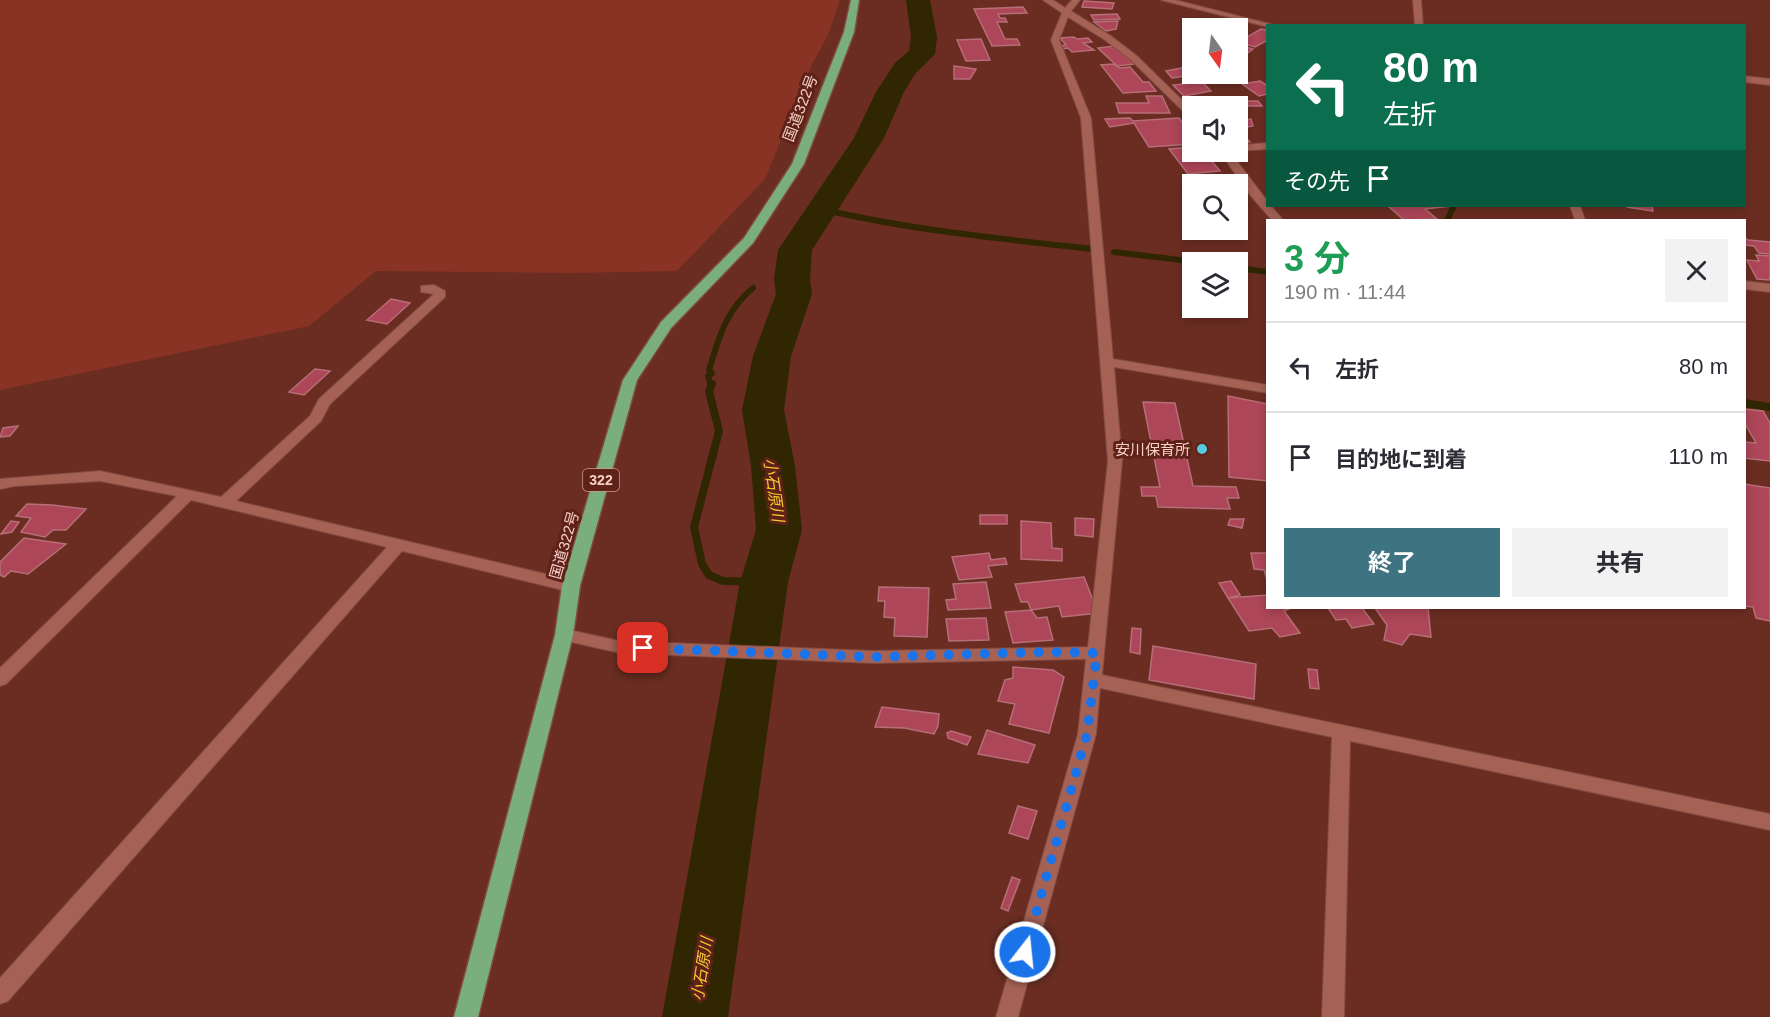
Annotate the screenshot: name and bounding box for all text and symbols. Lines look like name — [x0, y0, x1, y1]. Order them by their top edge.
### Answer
north arrow — [1182, 18, 1248, 84]
map controls — [1182, 18, 1248, 318]
text: 80 m — [1383, 44, 1479, 91]
icon: left — [1284, 48, 1362, 126]
street label: 国道322号 — [780, 72, 820, 144]
button: sound — [1182, 96, 1248, 162]
text: 左折 — [1383, 100, 1437, 130]
icon: arrive — [1362, 162, 1395, 195]
text: その先 — [1284, 169, 1350, 194]
button: search — [1182, 174, 1248, 240]
text: 3 分 — [1284, 238, 1350, 279]
button: close — [1665, 239, 1728, 302]
button: layers — [1182, 252, 1248, 318]
text: 190 m · 11:44 — [1284, 281, 1406, 303]
icon: left — [1284, 351, 1317, 384]
text: 80 m — [1679, 354, 1728, 379]
text: 左折 — [1335, 357, 1379, 382]
place label: 安川保育所 — [1115, 441, 1190, 458]
icon: arrive — [1284, 441, 1317, 474]
marker: 安川保育所 — [1195, 442, 1209, 456]
text: 110 m — [1668, 444, 1728, 469]
text: 目的地に到着 — [1335, 447, 1467, 472]
water label: 小石原川 — [761, 457, 787, 525]
road number: 322 — [583, 469, 619, 491]
street label: 国道322号 — [546, 509, 582, 581]
button: 終了 — [1284, 528, 1500, 597]
button: 共有 — [1512, 528, 1728, 597]
pin — [617, 622, 668, 673]
icon: arrive — [626, 631, 659, 664]
position arrow — [993, 920, 1057, 984]
water label: 小石原川 — [689, 934, 716, 1002]

